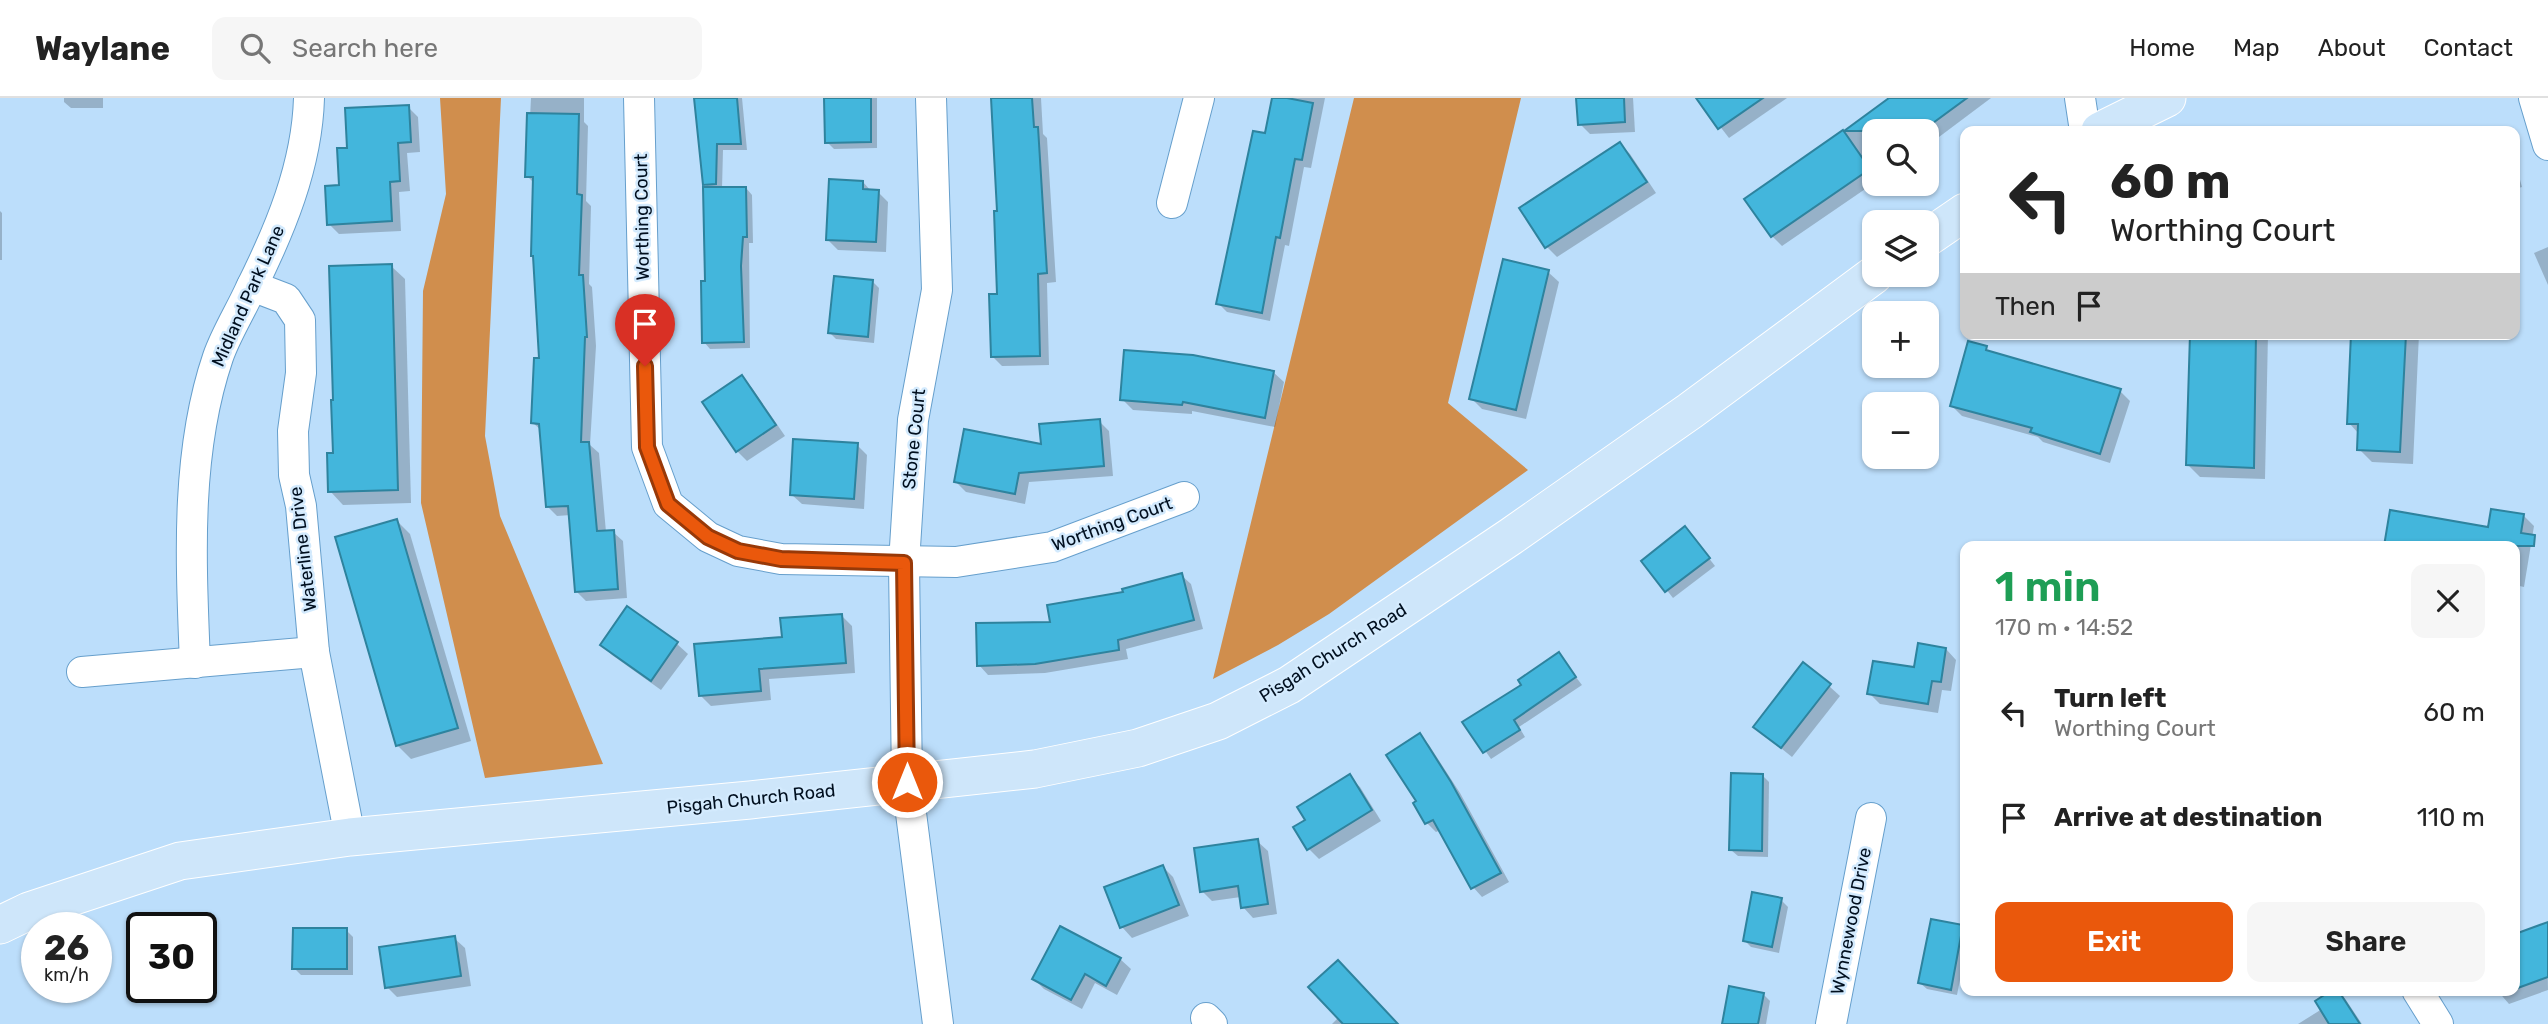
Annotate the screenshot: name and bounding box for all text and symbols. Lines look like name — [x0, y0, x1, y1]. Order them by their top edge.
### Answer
search box — [212, 17, 702, 80]
text: Waylane — [35, 29, 170, 68]
icon: search — [236, 29, 274, 67]
text: Search here — [292, 33, 438, 64]
text: Home — [2129, 34, 2195, 62]
text: Map — [2233, 34, 2280, 62]
text: About — [2318, 34, 2386, 62]
text: Contact — [2424, 34, 2513, 62]
map controls — [1862, 119, 1939, 469]
button: search — [1862, 119, 1939, 196]
text: 60 m — [2110, 152, 2231, 210]
street label: Worthing Court — [630, 153, 654, 281]
icon: left — [1995, 154, 2086, 245]
button: layers — [1862, 210, 1939, 287]
text: Worthing Court — [2110, 211, 2335, 249]
street label: Midland Park Lane — [207, 222, 289, 370]
icon: arrive — [2070, 287, 2108, 325]
text: Then — [1995, 291, 2056, 322]
pin — [615, 294, 675, 366]
button: + — [1862, 301, 1939, 378]
icon: arrive — [626, 305, 664, 343]
street label: Stone Court — [898, 388, 930, 490]
button: − — [1862, 392, 1939, 469]
street label: Waterline Drive — [284, 485, 322, 613]
street label: Worthing Court — [1049, 492, 1175, 556]
text: 1 min — [1995, 562, 2101, 612]
button: close — [2411, 564, 2485, 638]
street label: Pisgah Church Road — [1255, 599, 1411, 707]
text: 170 m · 14:52 — [1995, 613, 2133, 641]
text: Turn left — [2054, 683, 2166, 714]
icon: left — [1995, 694, 2033, 732]
text: 60 m — [2423, 697, 2485, 728]
text: Worthing Court — [2054, 714, 2216, 742]
position arrow — [870, 745, 944, 819]
street label: Pisgah Church Road — [666, 779, 836, 819]
icon: arrive — [1995, 799, 2033, 837]
text: Arrive at destination — [2054, 802, 2322, 833]
text: 110 m — [2417, 802, 2485, 833]
street label: Wynnewood Drive — [1826, 846, 1876, 996]
button: Exit — [1995, 902, 2233, 982]
button: Share — [2247, 902, 2485, 982]
speed limit sign: 30 — [126, 912, 217, 1003]
text: 26 — [44, 927, 89, 969]
text: km/h — [44, 964, 89, 986]

